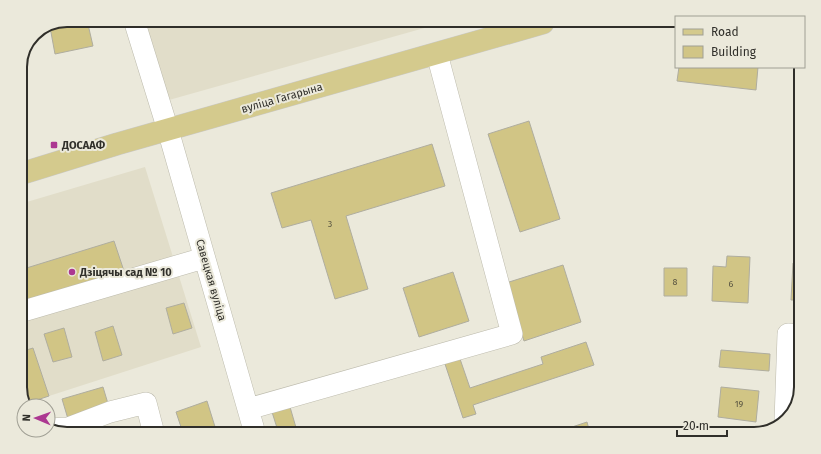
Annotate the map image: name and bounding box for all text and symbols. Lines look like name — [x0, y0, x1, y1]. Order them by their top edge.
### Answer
legend — [675, 16, 805, 68]
text: Road — [711, 25, 739, 39]
text: Building — [711, 45, 757, 59]
street label: вуліца Гагарына — [240, 80, 324, 116]
place label: ДОСААФ — [61, 139, 106, 152]
marker: ДОСААФ — [49, 140, 59, 150]
house number: 3 — [328, 219, 332, 229]
street label: Савецкая вуліца — [193, 238, 229, 322]
place label: Дзіцячы сад № 10 — [79, 266, 172, 279]
marker: Дзіцячы сад № 10 — [67, 267, 77, 277]
house number: 8 — [673, 277, 678, 287]
house number: 6 — [729, 279, 734, 289]
north arrow — [16, 398, 56, 438]
house number: 19 — [735, 399, 744, 409]
scale bar — [677, 412, 727, 438]
text: N — [20, 414, 33, 422]
text: 20 m — [683, 419, 709, 433]

